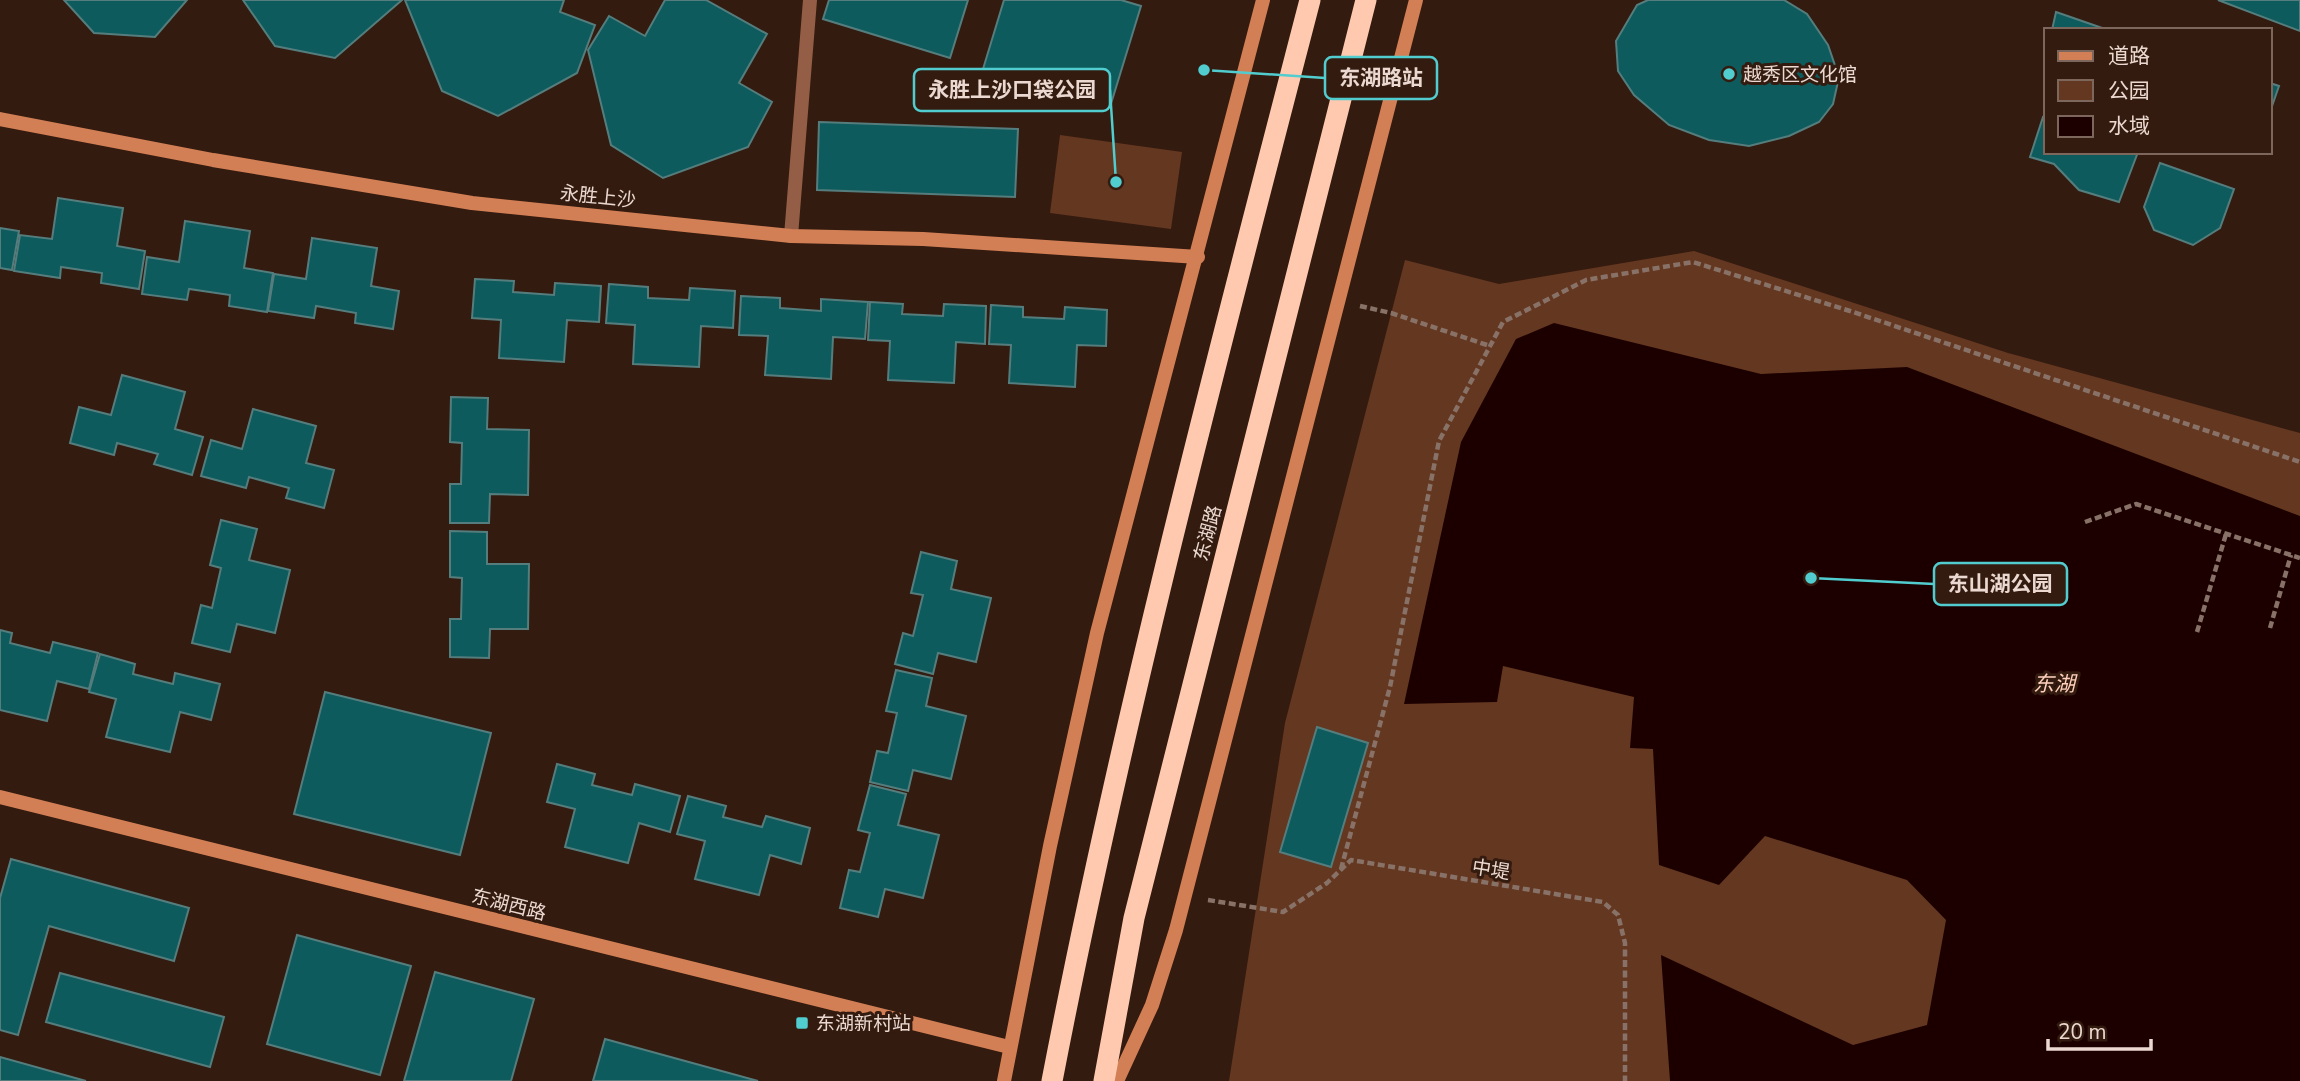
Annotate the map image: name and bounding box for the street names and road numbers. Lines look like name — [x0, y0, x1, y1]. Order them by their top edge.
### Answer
street label: 永胜上沙 — [559, 180, 637, 214]
street label: 东湖路 — [1188, 502, 1228, 564]
street label: 中堤 — [1470, 854, 1512, 886]
street label: 东湖西路 — [469, 883, 549, 927]

